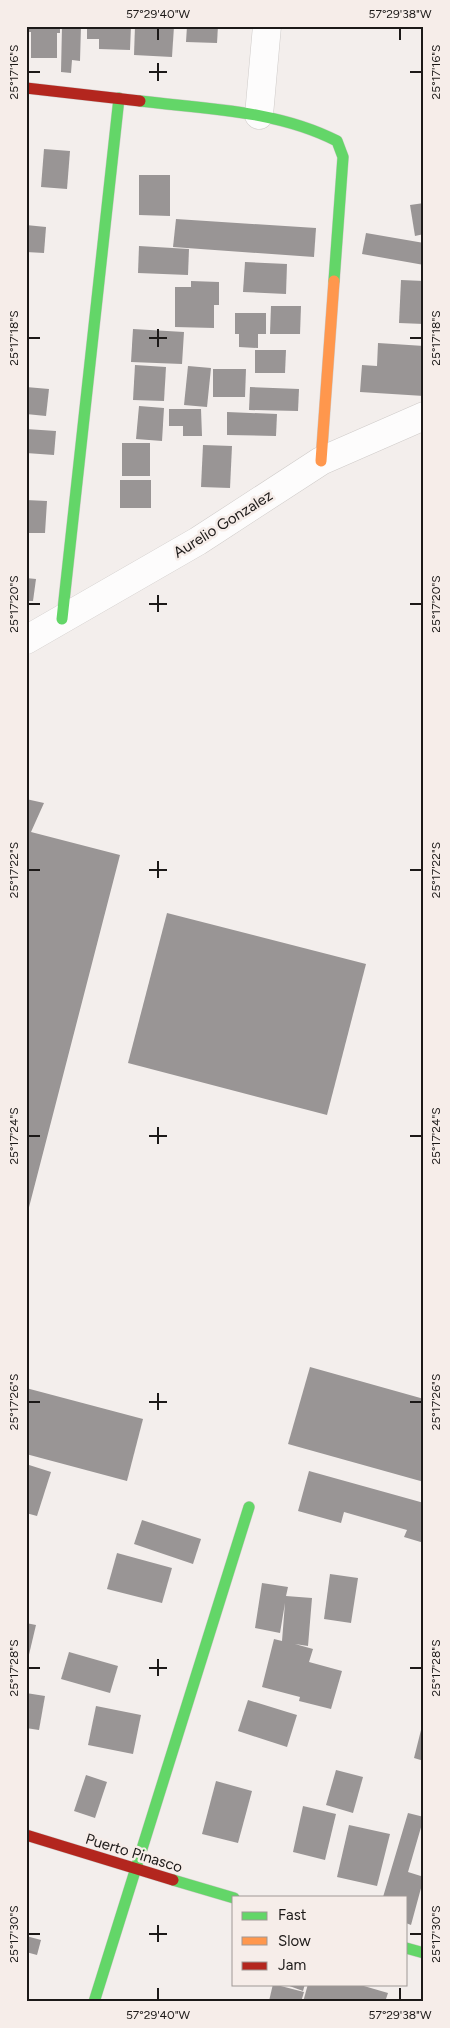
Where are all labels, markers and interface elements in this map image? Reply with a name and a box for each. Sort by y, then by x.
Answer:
text: 57°29'40"W [126,7,191,21]
text: 57°29'38"W [369,7,432,21]
text: 25°17'16"S [7,45,21,99]
text: 25°17'16"S [429,45,443,99]
text: 25°17'18"S [7,310,21,366]
text: 25°17'18"S [429,310,443,366]
street label: Aurelio Gonzalez [170,486,276,562]
text: 25°17'20"S [7,575,21,633]
text: 25°17'20"S [429,575,443,633]
text: 25°17'22"S [7,842,21,898]
text: 25°17'22"S [429,842,443,898]
text: 25°17'24"S [7,1107,21,1165]
text: 25°17'24"S [429,1107,443,1165]
text: 25°17'26"S [7,1374,21,1430]
text: 25°17'26"S [429,1374,443,1430]
text: 25°17'28"S [7,1639,21,1697]
text: 25°17'28"S [429,1639,443,1697]
street label: Puerto Pinasco [83,1830,185,1876]
legend [232,1896,408,1986]
text: 25°17'30"S [7,1905,21,1963]
text: 25°17'30"S [429,1905,443,1963]
text: Fast [278,1906,307,1924]
text: Slow [278,1932,311,1950]
text: Jam [278,1956,306,1974]
text: 57°29'40"W [126,2008,191,2022]
text: 57°29'38"W [369,2008,432,2022]

